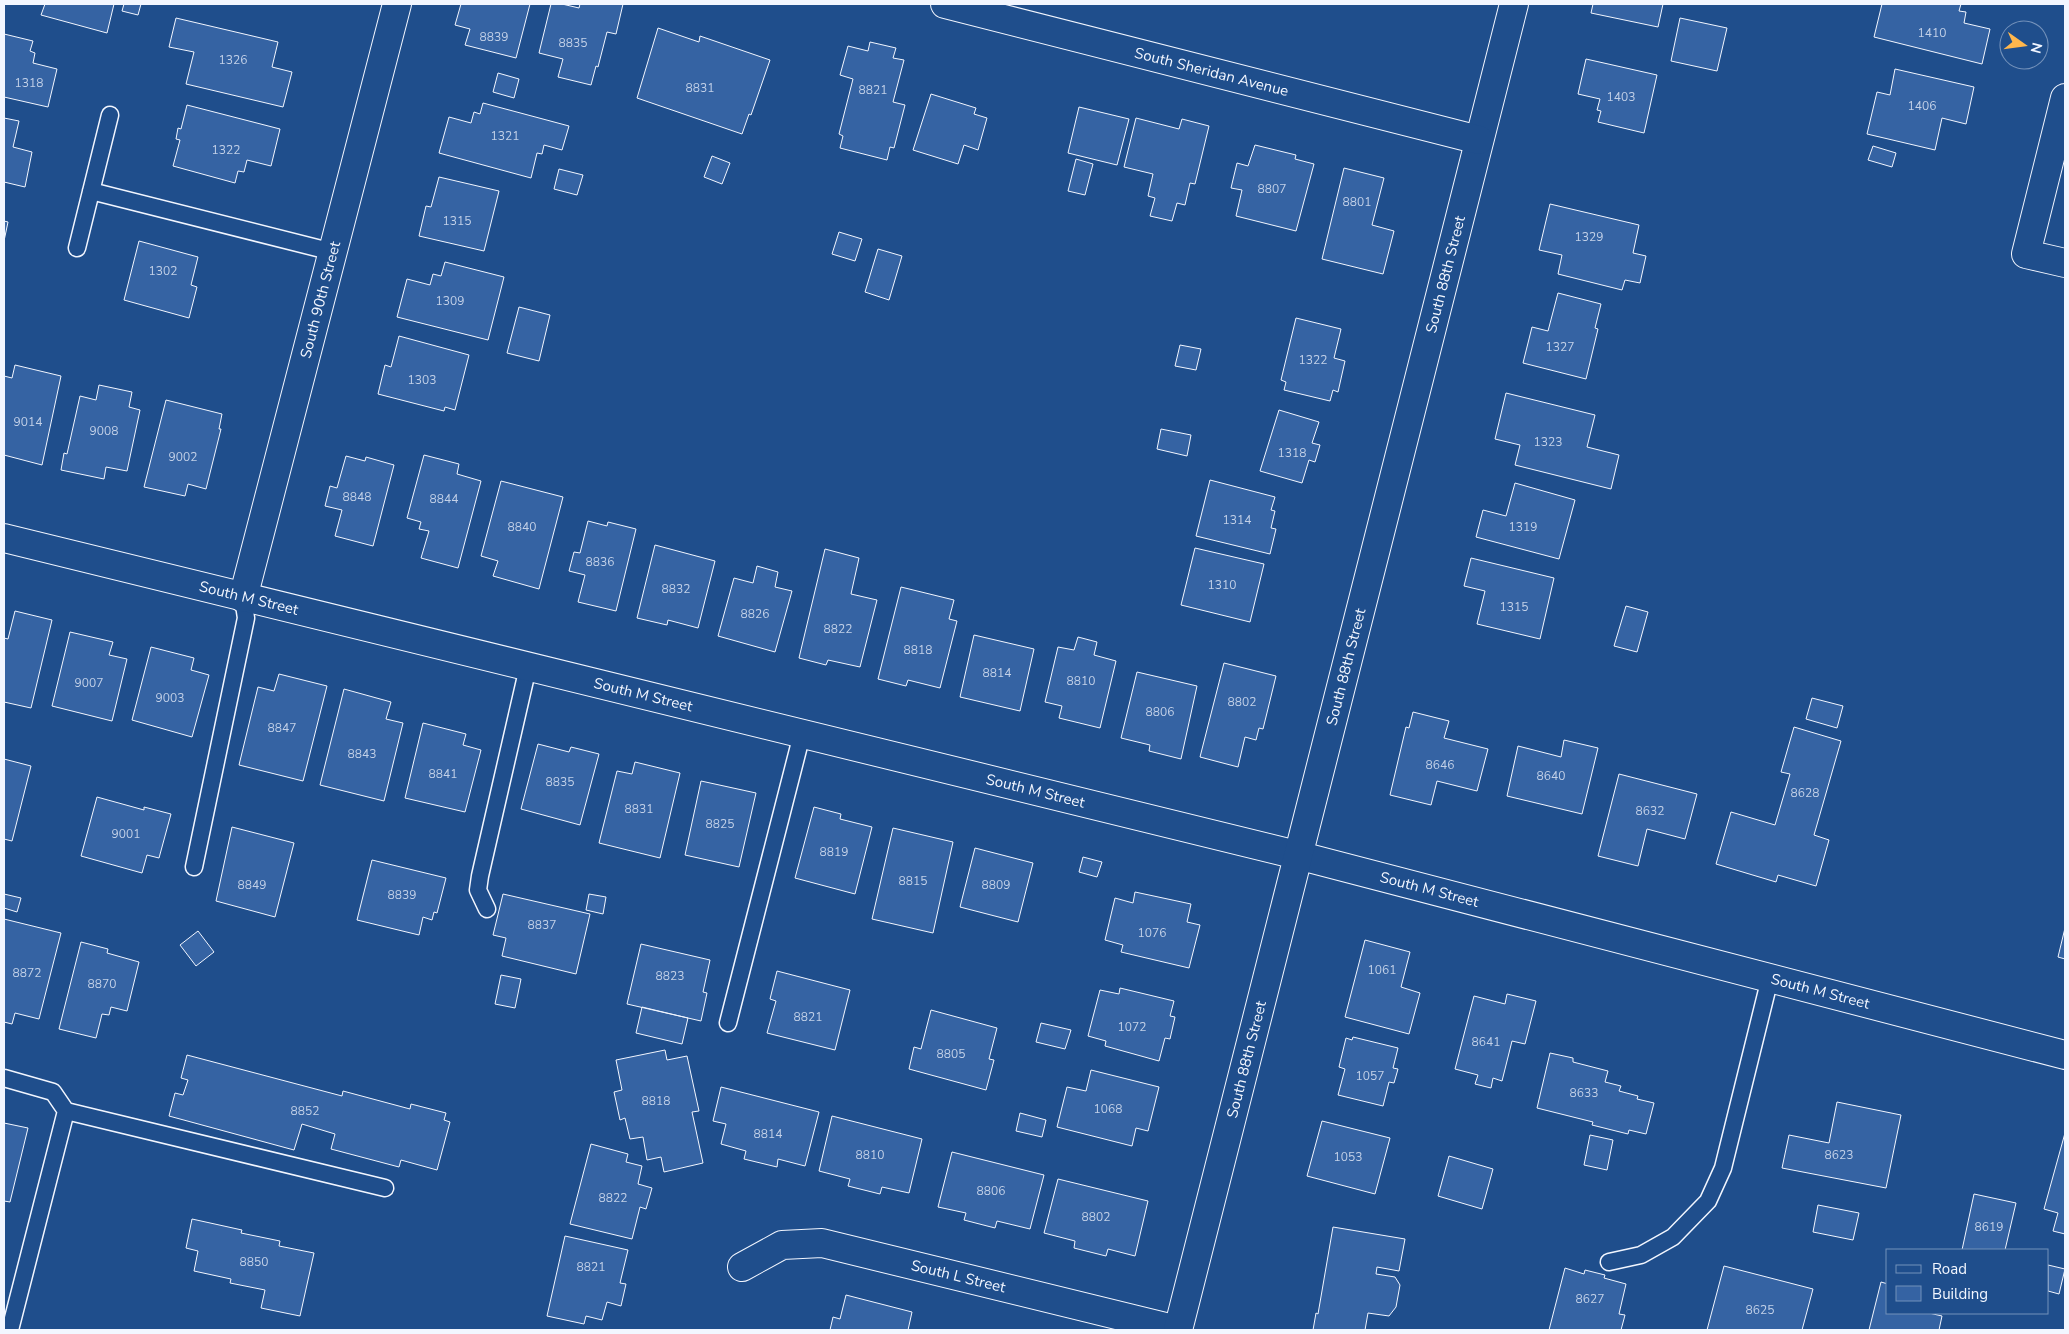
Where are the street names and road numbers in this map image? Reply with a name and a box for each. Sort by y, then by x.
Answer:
street label: South Sheridan Avenue [1132,43,1291,101]
street label: South 88th Street [1421,213,1470,335]
street label: South 90th Street [296,238,345,361]
street label: South M Street [197,576,301,620]
street label: South 88th Street [1322,605,1371,728]
street label: South M Street [591,673,695,717]
street label: South M Street [984,769,1088,813]
street label: South M Street [1378,867,1482,912]
street label: South M Street [1769,969,1873,1014]
street label: South 88th Street [1222,998,1271,1120]
street label: South L Street [909,1255,1008,1298]

